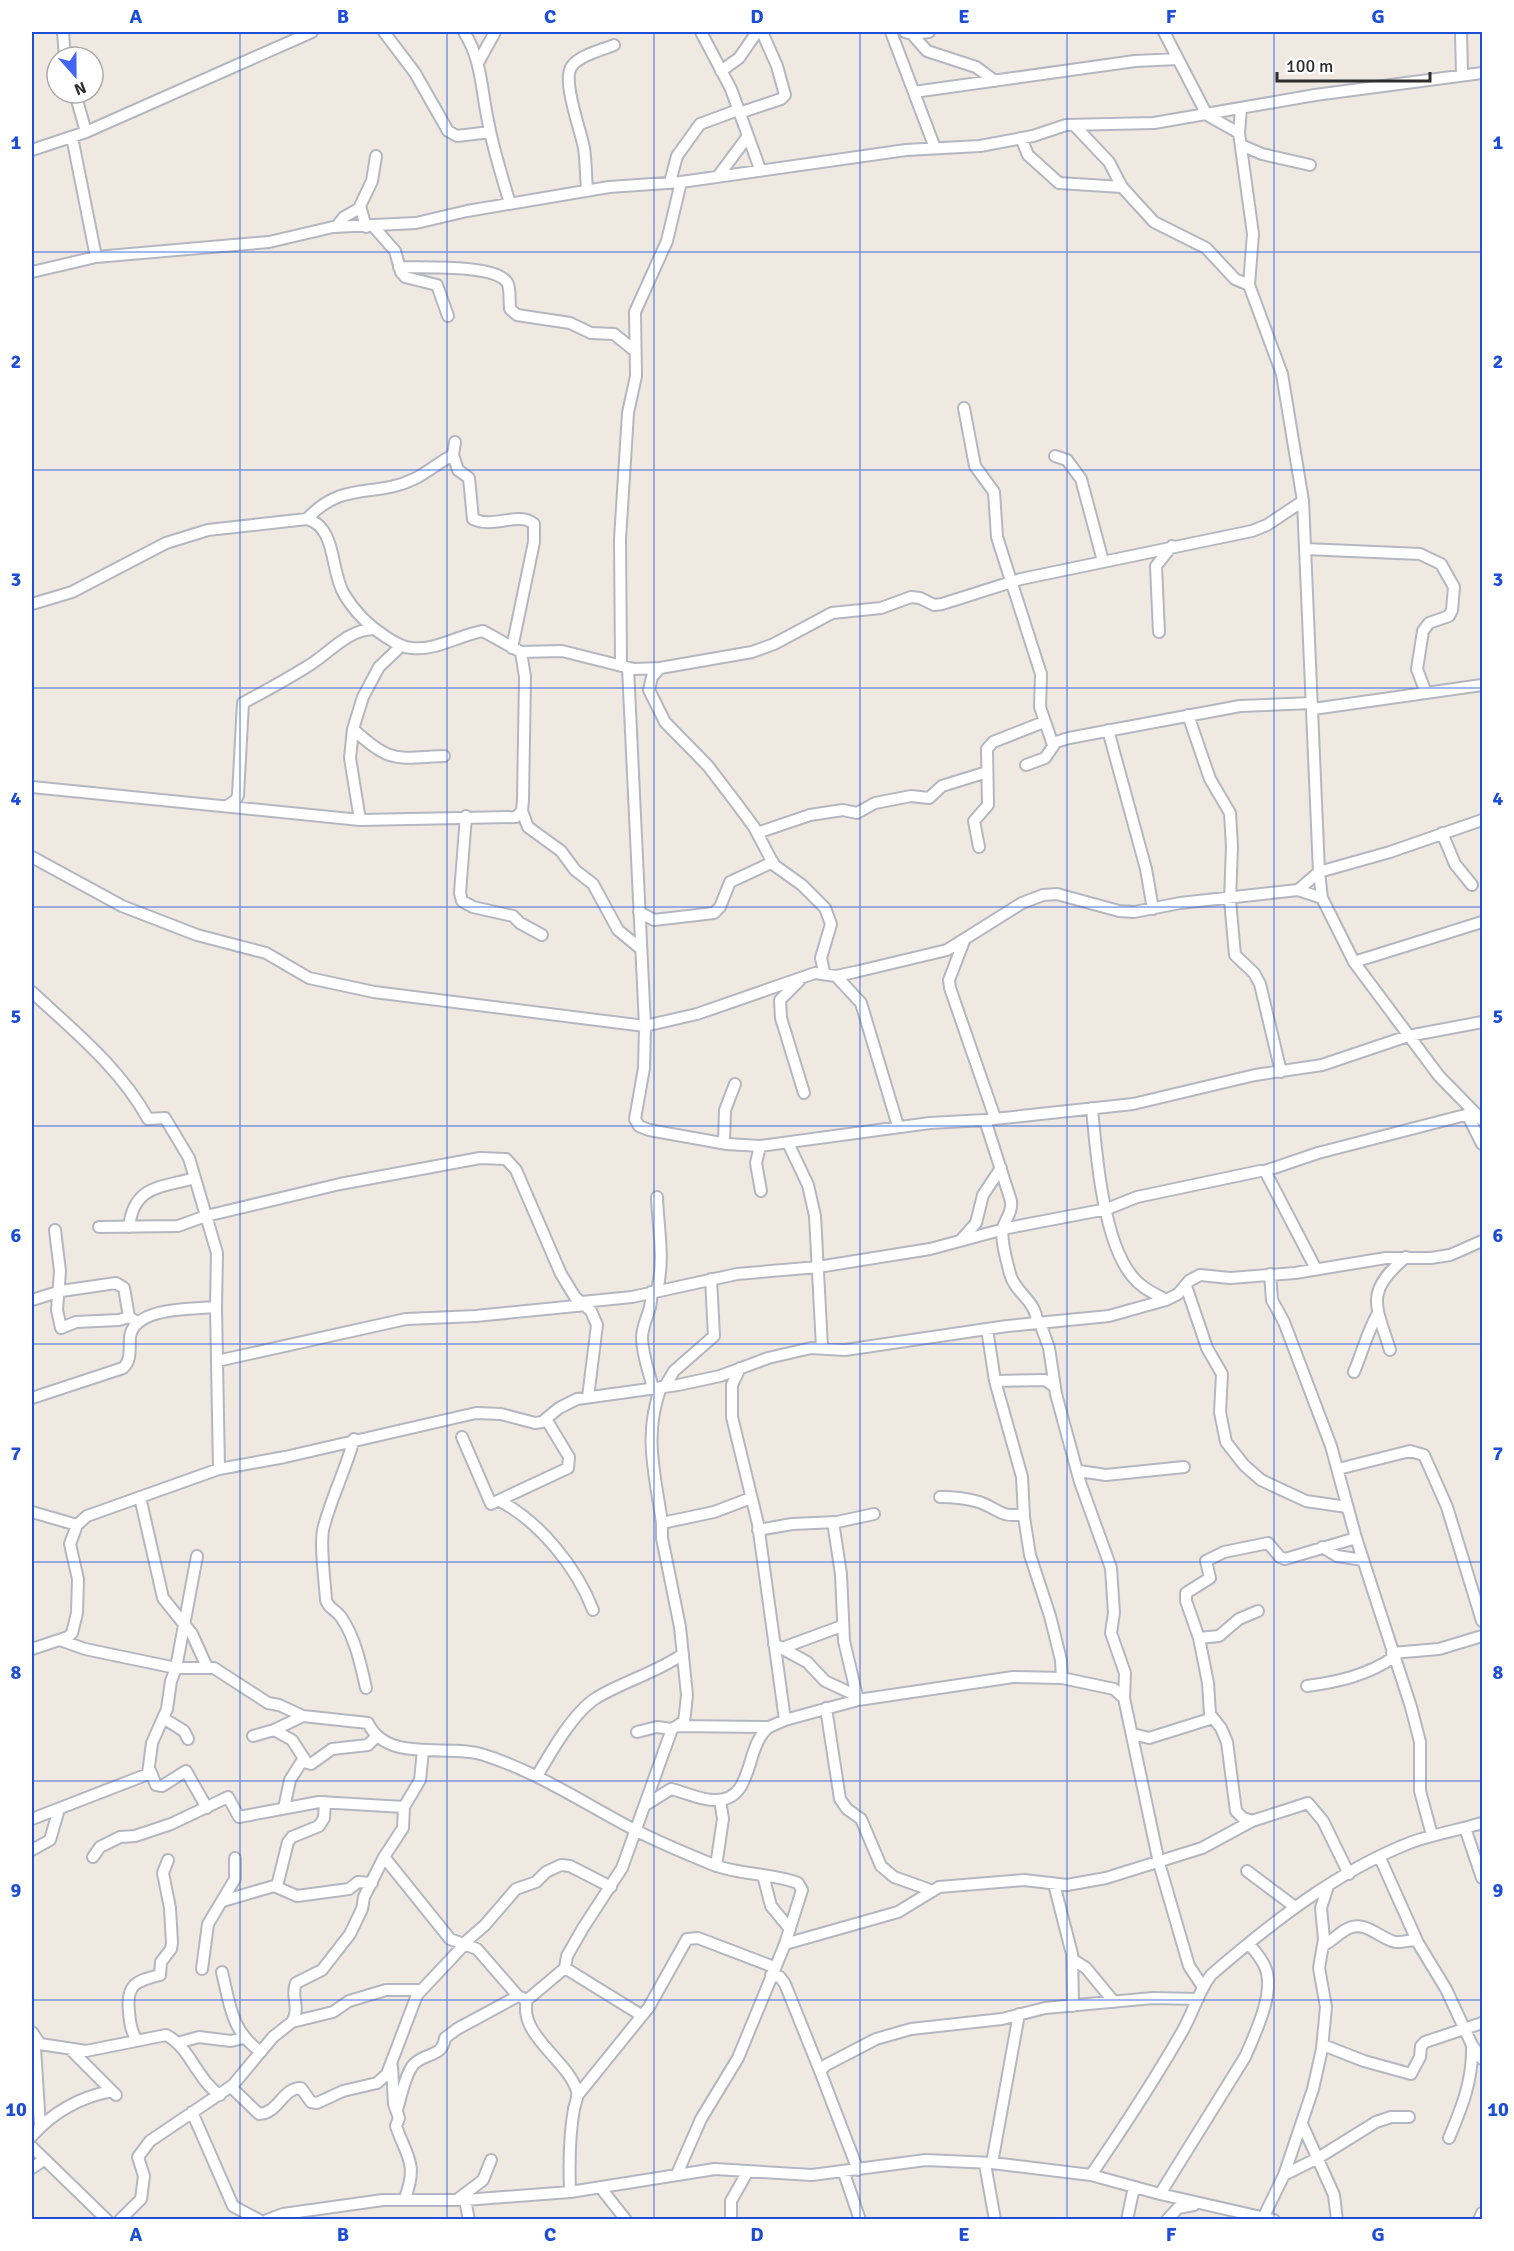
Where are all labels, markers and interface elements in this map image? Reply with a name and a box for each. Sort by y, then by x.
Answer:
text: A [130,4,143,29]
text: B [337,4,349,29]
text: C [544,4,556,29]
text: D [750,4,764,29]
text: E [958,4,970,29]
text: F [1166,4,1177,29]
text: G [1371,4,1385,29]
north arrow [45,45,105,105]
scale bar [1277,45,1430,83]
text: 100 m [1286,55,1333,77]
text: N [71,77,89,99]
text: 1 [11,130,22,155]
text: 1 [1493,130,1504,155]
text: 2 [11,349,21,374]
text: 2 [1493,349,1503,374]
text: 3 [11,567,21,592]
text: 3 [1493,567,1503,592]
text: 4 [11,786,22,811]
text: 4 [1493,786,1504,811]
text: 5 [11,1004,21,1029]
text: 5 [1493,1004,1503,1029]
text: 6 [11,1223,22,1248]
text: 6 [1493,1223,1504,1248]
text: 7 [11,1441,22,1466]
text: 7 [1493,1441,1504,1466]
text: 8 [11,1660,22,1685]
text: 8 [1493,1660,1504,1685]
text: 9 [11,1878,22,1903]
text: 9 [1493,1878,1504,1903]
text: 10 [5,2097,27,2122]
text: 10 [1487,2097,1509,2122]
text: A [130,2222,143,2247]
text: B [337,2222,349,2247]
text: C [544,2222,556,2247]
text: D [750,2222,764,2247]
text: E [958,2222,970,2247]
text: F [1166,2222,1177,2247]
text: G [1371,2222,1385,2247]

